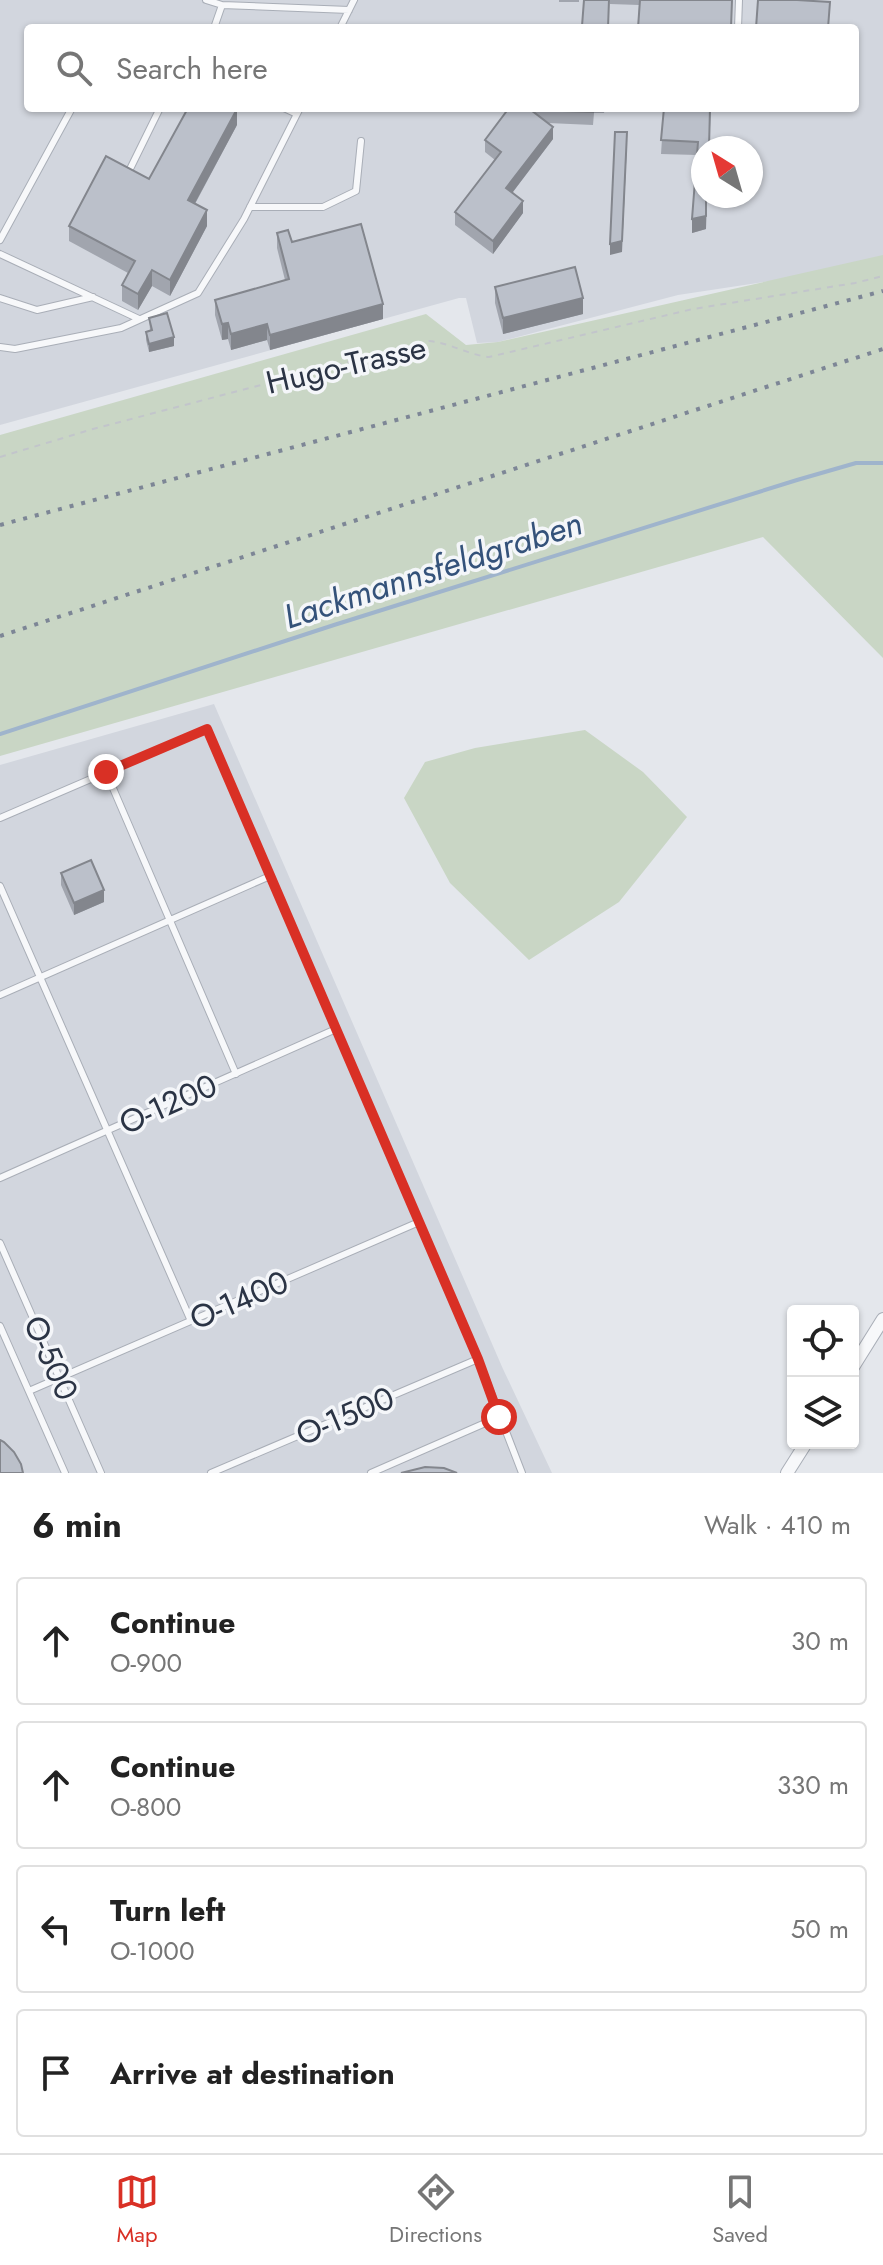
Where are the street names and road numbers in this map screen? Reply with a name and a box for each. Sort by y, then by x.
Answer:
street label: Hugo-Trasse [261,324,431,406]
street label: O-1200 [112,1062,224,1146]
street label: O-1400 [182,1259,296,1341]
street label: O-500 [12,1308,90,1408]
street label: O-1500 [289,1375,401,1457]

